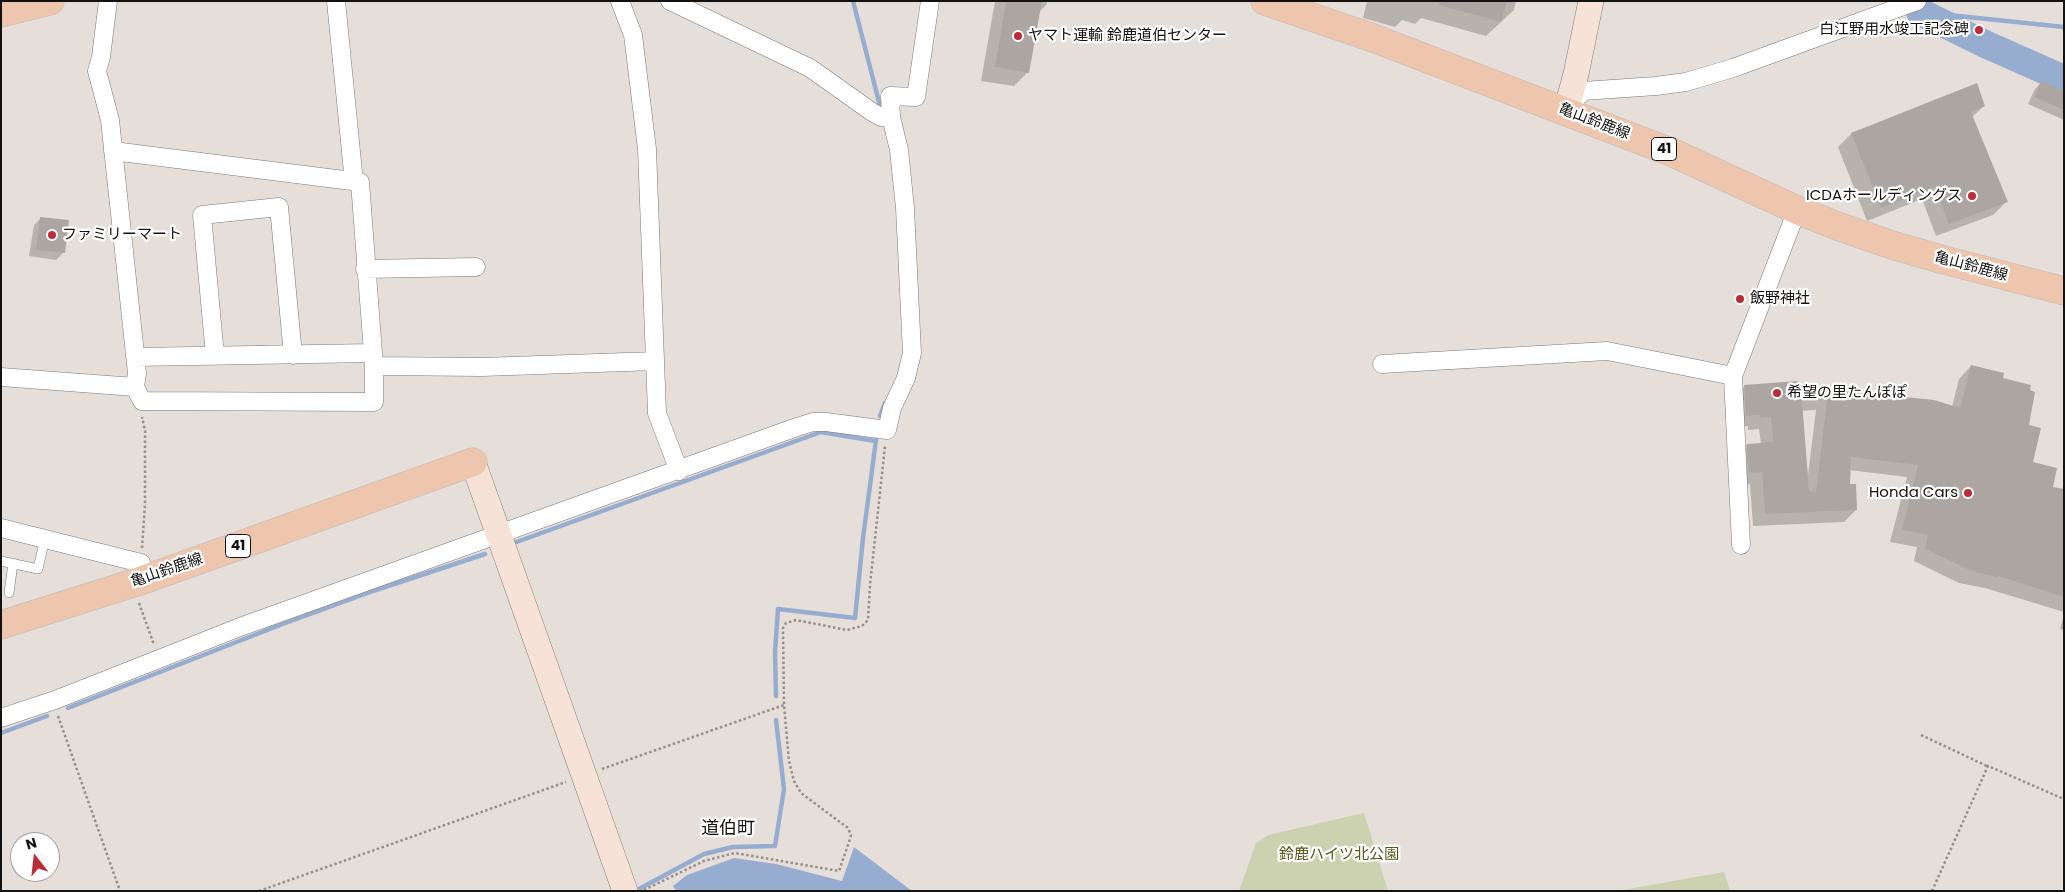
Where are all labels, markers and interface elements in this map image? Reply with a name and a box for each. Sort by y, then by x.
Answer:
place label: 白江野用水竣工記念碑 [1819,21,1969,39]
marker: 白江野用水竣工記念碑 [1973,24,1985,36]
place label: ヤマト運輸 鈴鹿道伯センター [1028,27,1227,45]
marker: ヤマト運輸 鈴鹿道伯センター [1012,30,1024,42]
street label: 亀山鈴鹿線 [1556,100,1632,144]
road number: 41 [1652,138,1676,160]
place label: ICDAホールディングス [1806,187,1962,205]
marker: ICDAホールディングス [1966,190,1978,202]
place label: ファミリーマート [62,226,182,244]
marker: ファミリーマート [46,229,58,241]
street label: 亀山鈴鹿線 [1932,249,2010,285]
place label: 飯野神社 [1750,290,1810,308]
marker: 飯野神社 [1734,293,1746,305]
place label: 希望の里たんぽぽ [1787,384,1907,402]
marker: 希望の里たんぽぽ [1771,387,1783,399]
place label: Honda Cars [1869,484,1958,502]
marker: Honda Cars [1962,487,1974,499]
road number: 41 [226,534,250,558]
street label: 亀山鈴鹿線 [129,550,205,592]
district label: 道伯町 [701,818,755,840]
north arrow [10,832,60,882]
text: N [23,832,39,855]
park label: 鈴鹿ハイツ北公園 [1279,846,1399,864]

